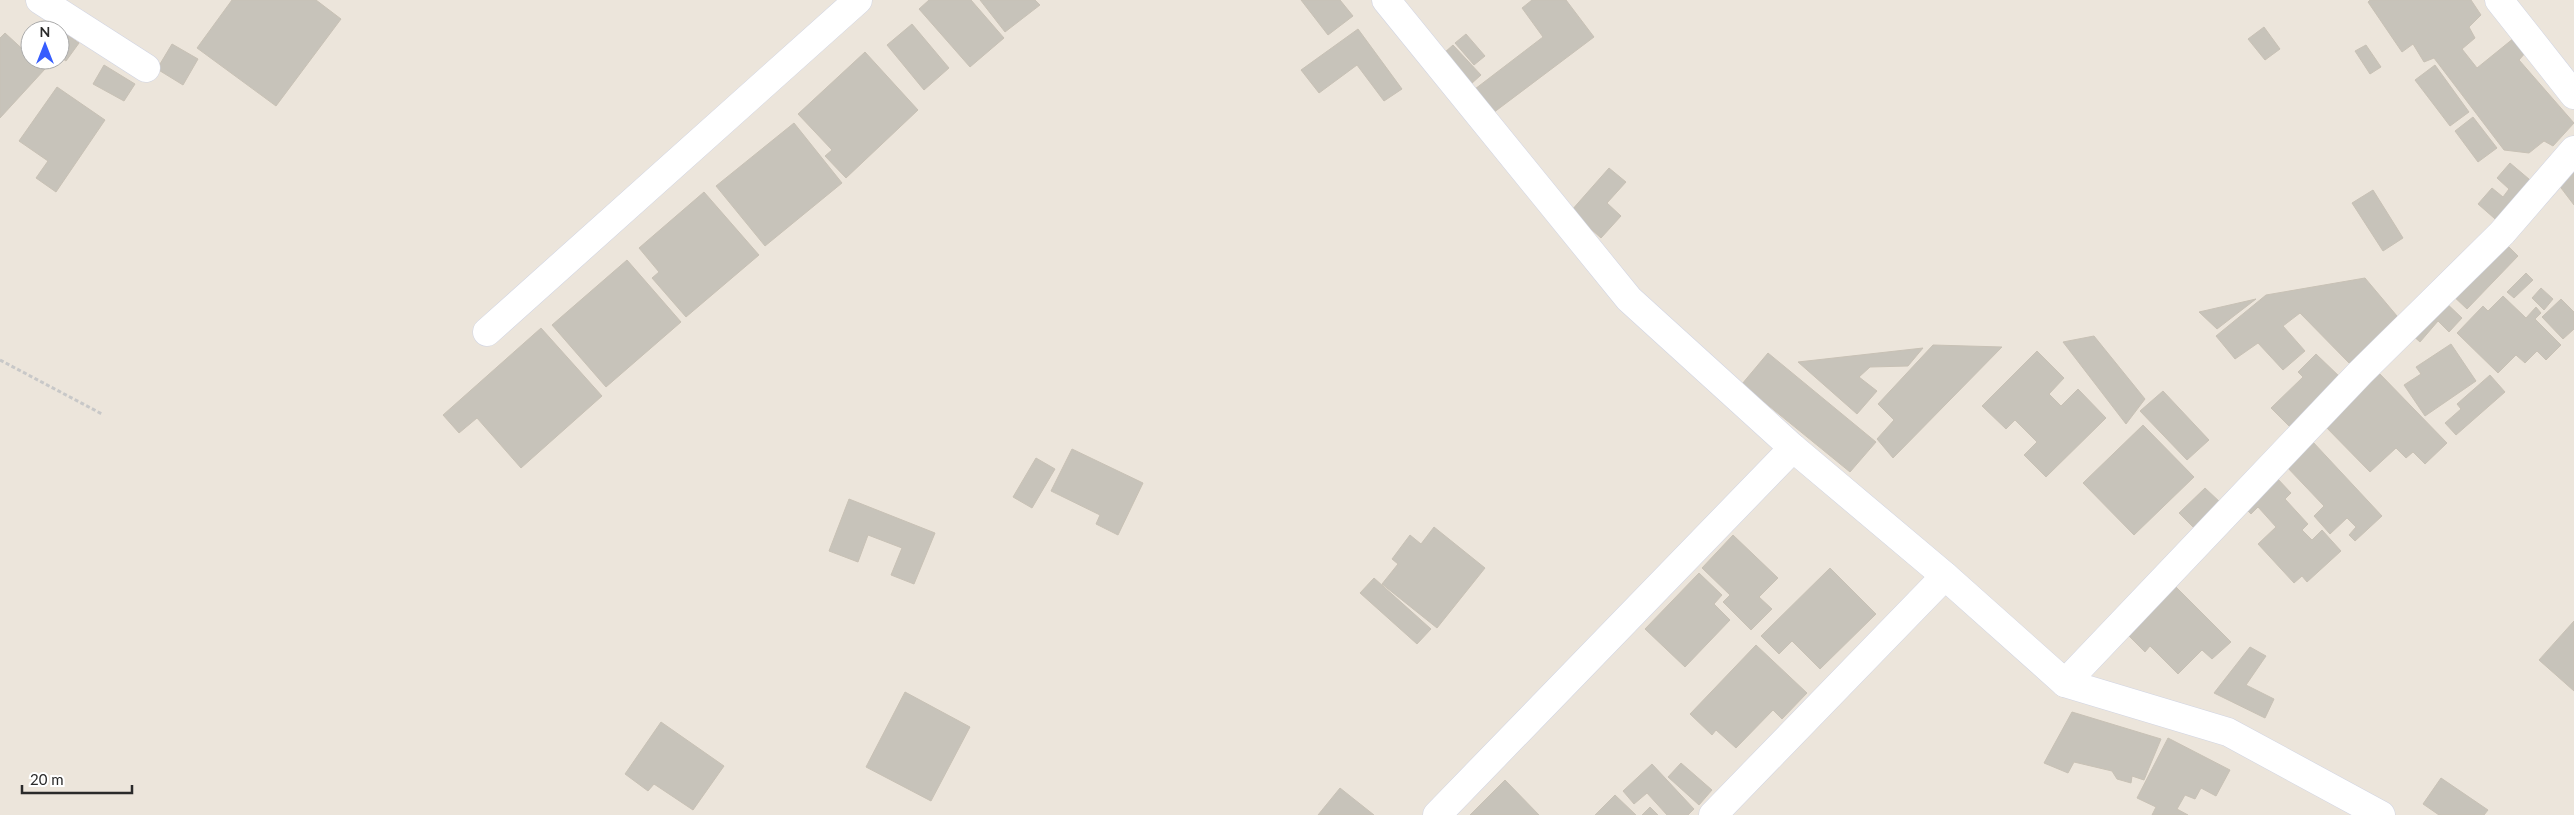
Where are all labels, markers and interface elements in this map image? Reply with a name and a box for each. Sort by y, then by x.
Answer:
north arrow [20,20,70,70]
text: N [40,23,50,40]
scale bar [22,762,132,794]
text: 20 m [30,770,64,788]

